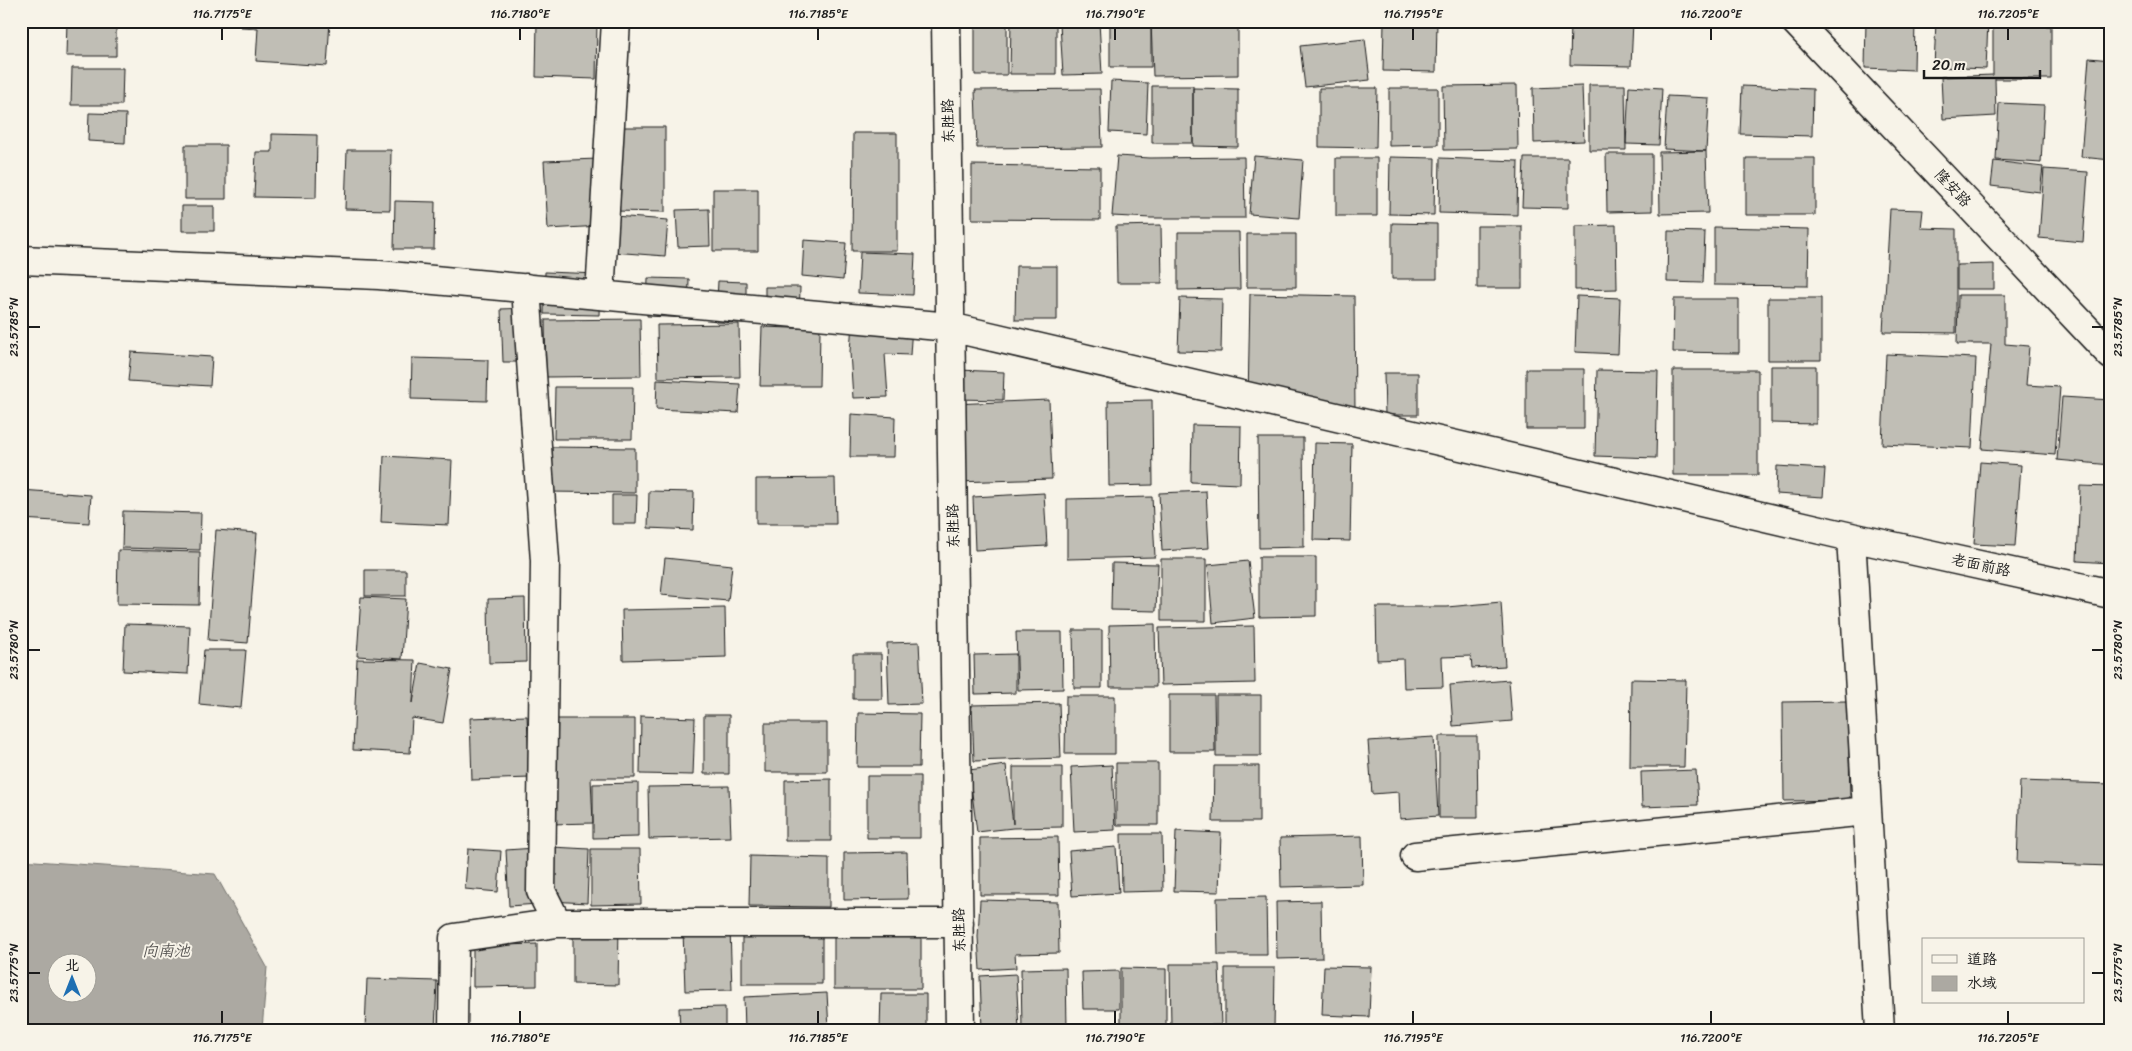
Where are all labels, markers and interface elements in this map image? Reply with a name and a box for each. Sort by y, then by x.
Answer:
text: 116.7175°E [193,3,253,25]
text: 116.7180°E [490,3,551,25]
text: 116.7185°E [788,3,849,25]
text: 116.7190°E [1085,3,1146,25]
text: 116.7195°E [1383,3,1444,25]
text: 116.7200°E [1680,3,1743,25]
text: 116.7205°E [1977,3,2040,25]
scale bar [1924,48,2041,80]
text: 20 m [1932,52,1966,78]
street label: 东胜路 [935,98,961,144]
street label: 隆安路 [1928,163,1978,213]
text: 23.5785°N [3,297,25,357]
text: 23.5785°N [2107,297,2129,357]
street label: 东胜路 [940,503,966,549]
street label: 老面前路 [1949,546,2013,584]
text: 23.5780°N [3,620,25,680]
text: 23.5780°N [2107,620,2129,680]
street label: 东胜路 [946,907,972,953]
water label: 向南池 [142,936,191,965]
legend [1922,938,2084,1004]
text: 23.5775°N [3,943,25,1002]
text: 23.5775°N [2107,943,2129,1002]
text: 道路 [1967,946,1997,972]
text: 北 [65,953,79,978]
north arrow [48,954,98,1004]
text: 水域 [1967,970,1997,996]
text: 116.7175°E [193,1027,253,1049]
text: 116.7180°E [490,1027,551,1049]
text: 116.7185°E [788,1027,849,1049]
text: 116.7190°E [1085,1027,1146,1049]
text: 116.7195°E [1383,1027,1444,1049]
text: 116.7200°E [1680,1027,1743,1049]
text: 116.7205°E [1977,1027,2040,1049]

